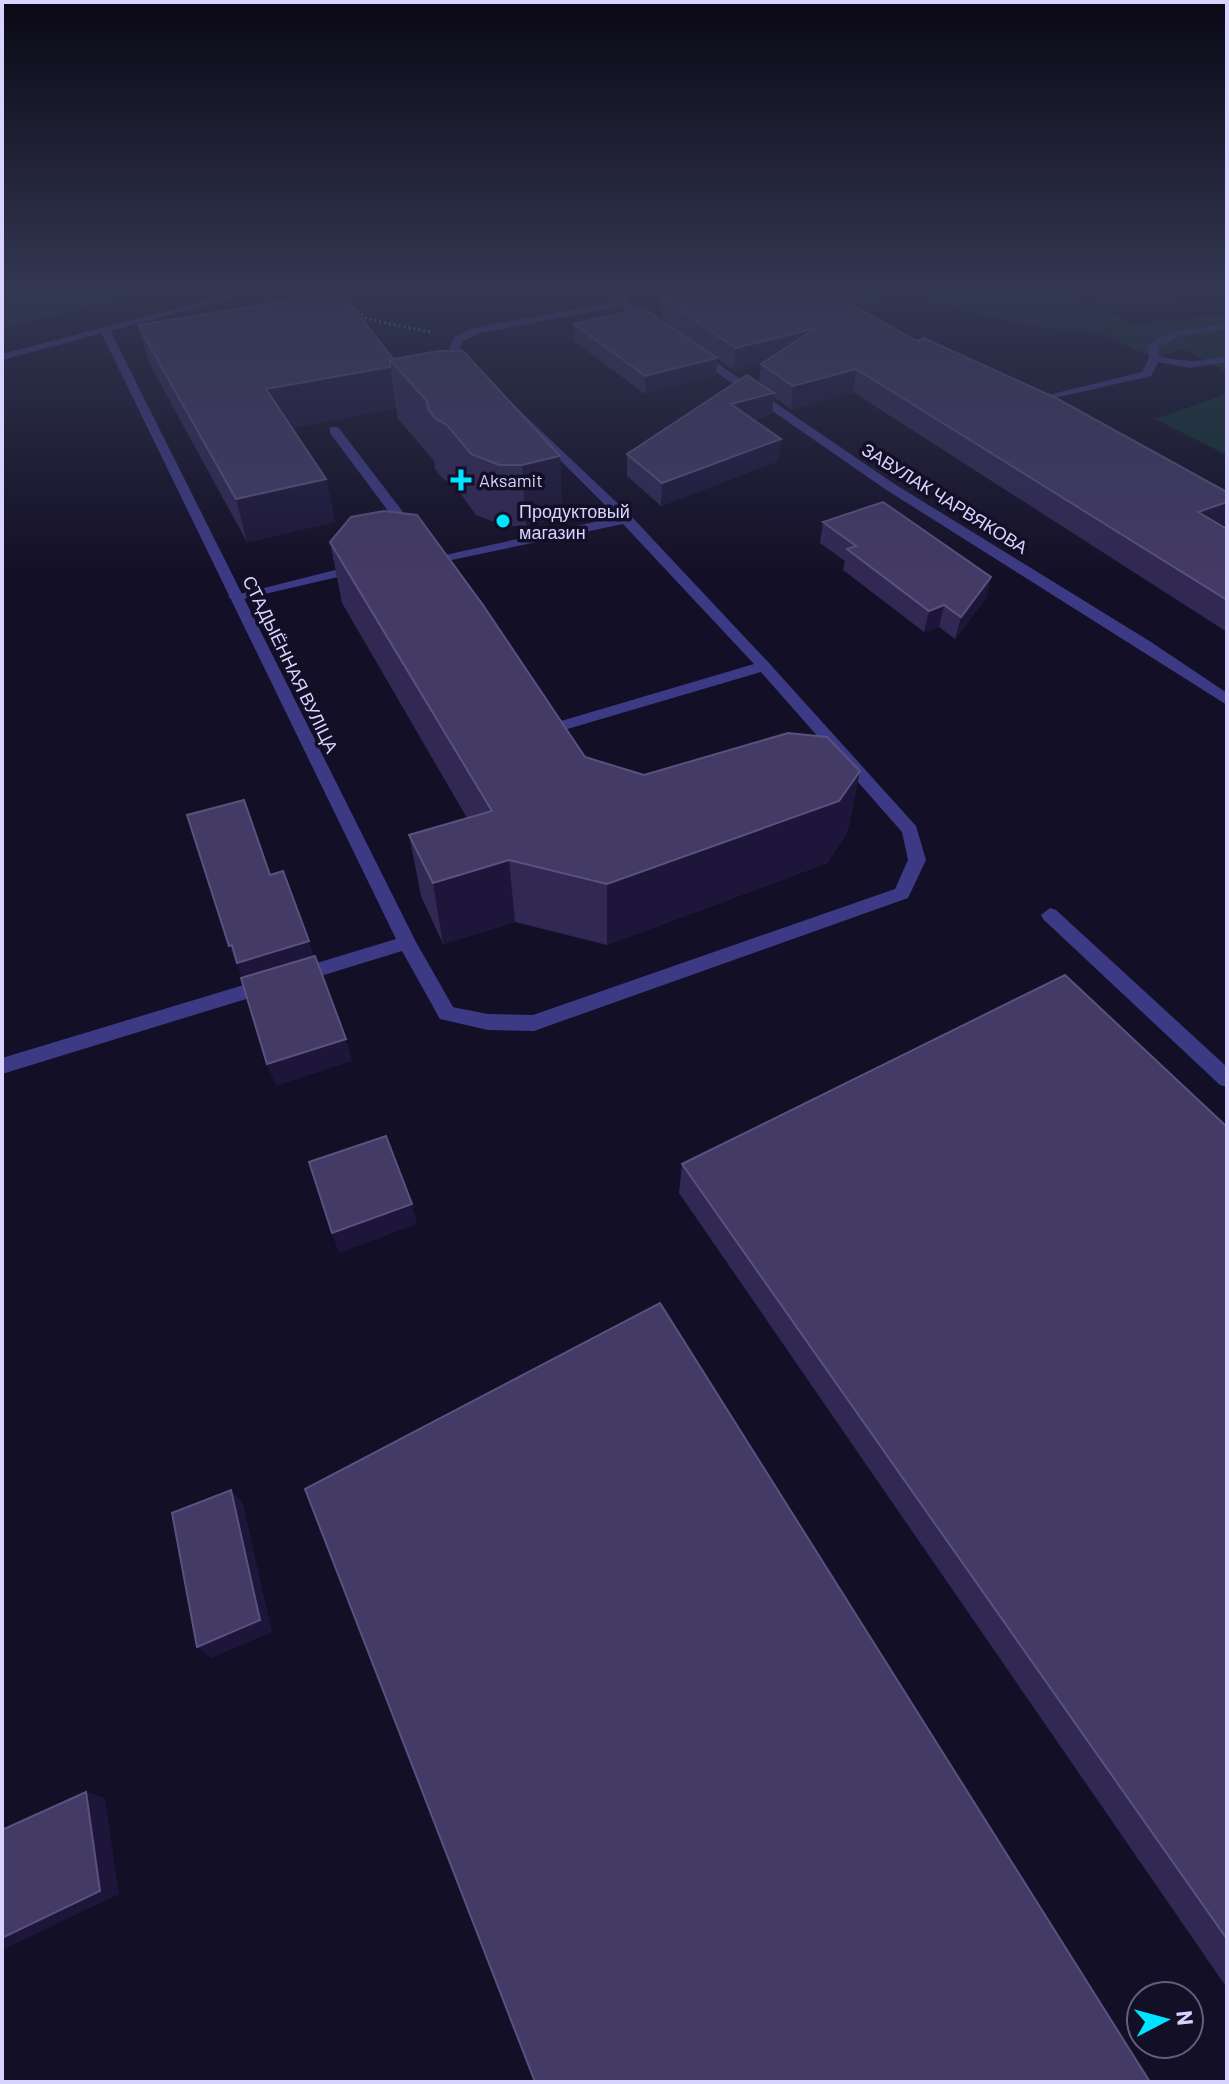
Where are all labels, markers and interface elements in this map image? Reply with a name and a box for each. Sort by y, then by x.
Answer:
street label: ЗАВУЛАК ЧАРВЯКОВА [858,438,1032,558]
marker: Aksamit [450,469,472,491]
place label: Aksamit [479,469,543,491]
place label: Продуктовый магазин [519,500,630,543]
marker: Продуктовый магазин [494,512,512,530]
street label: СТАДЫЁННАЯ ВУЛІЦА [238,572,344,756]
north arrow [1125,1980,1205,2060]
text: N [1172,2009,1200,2026]

